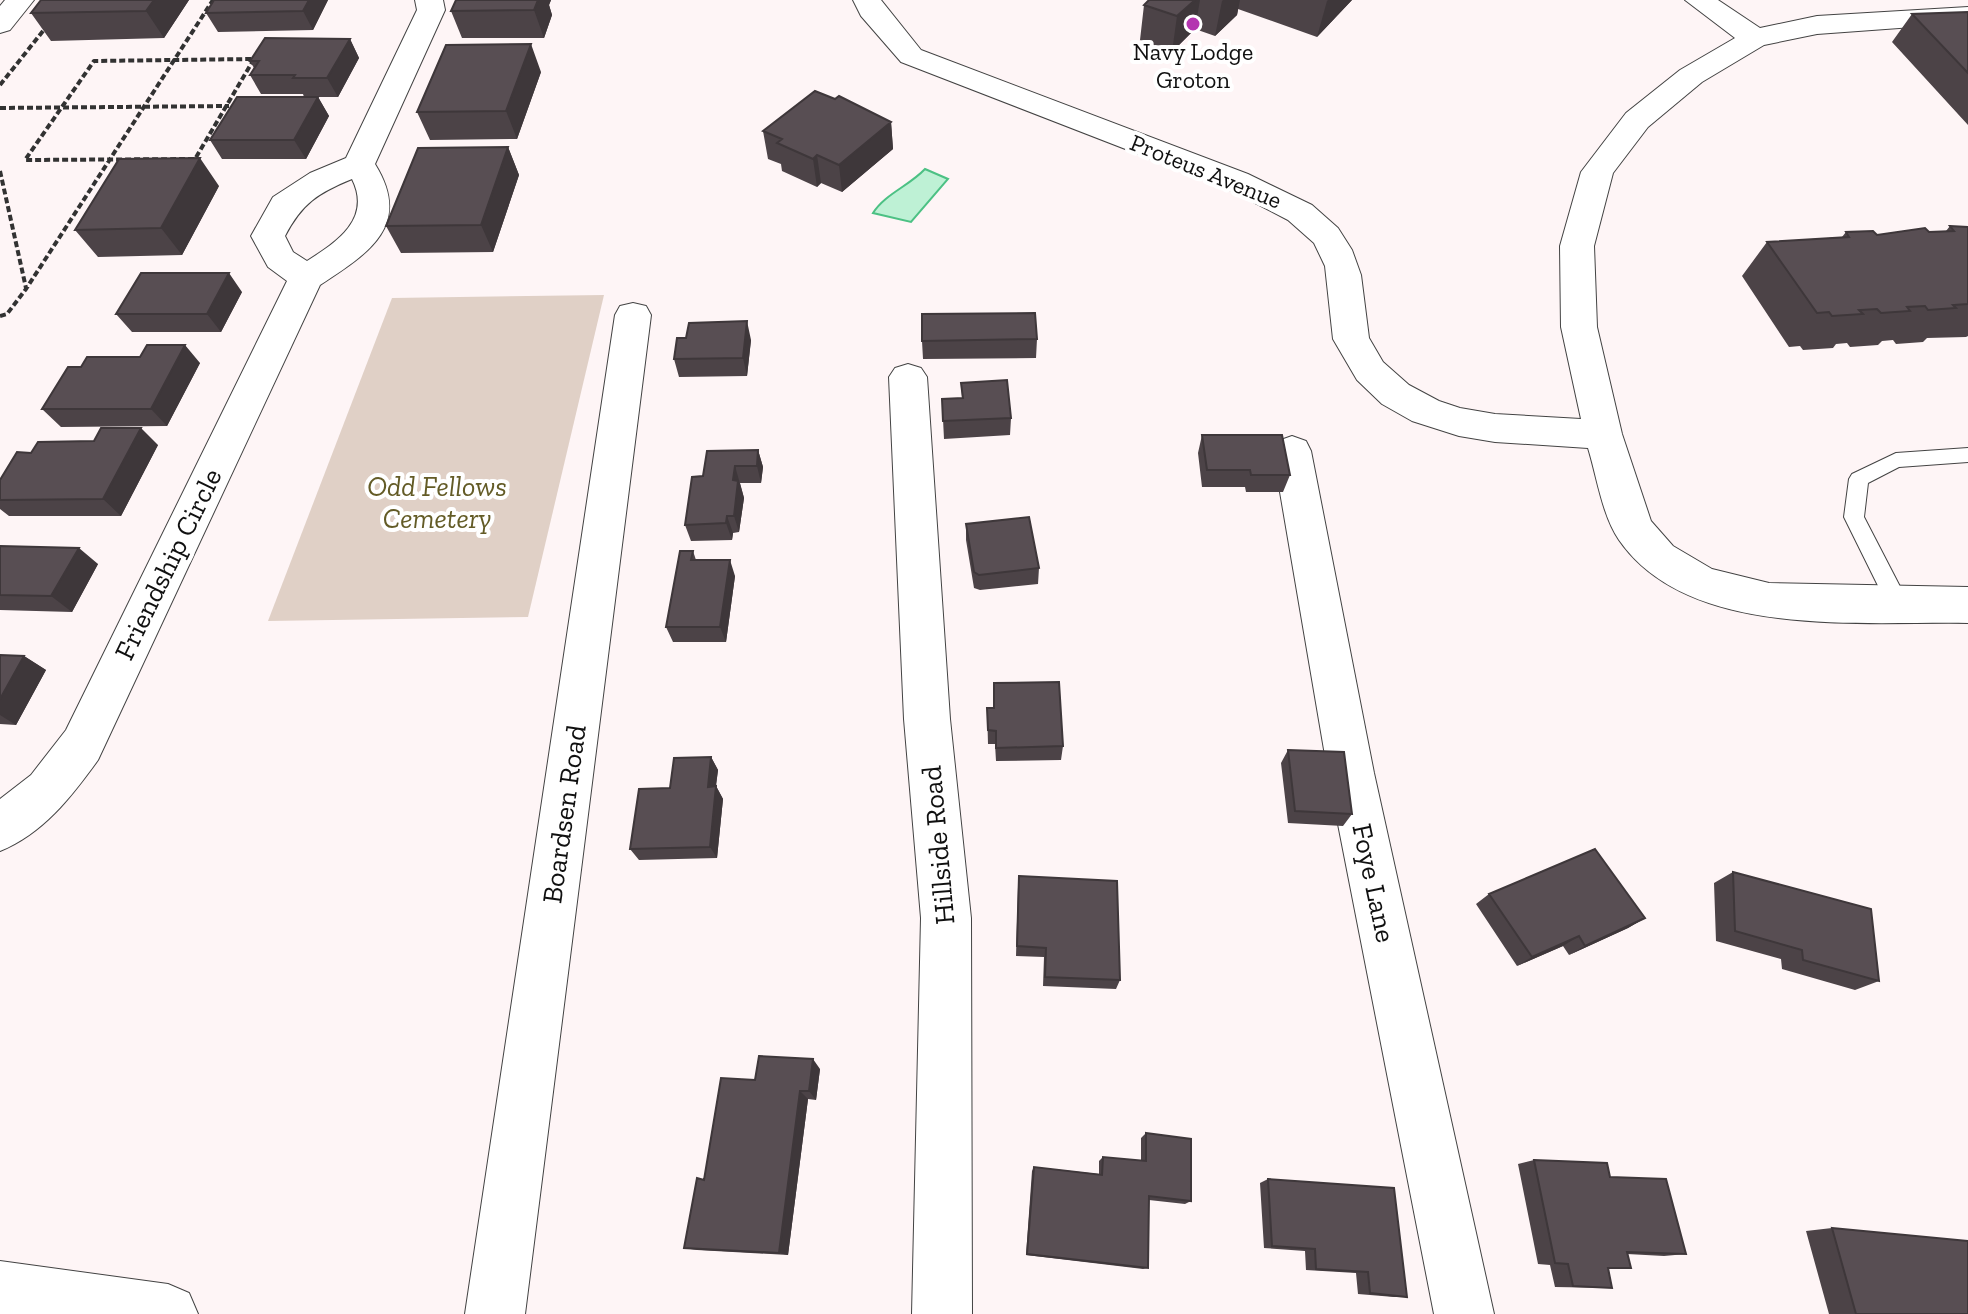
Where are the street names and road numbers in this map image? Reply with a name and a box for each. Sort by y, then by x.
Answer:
street label: Proteus Avenue [1126,127,1286,215]
street label: Friendship Circle [107,463,229,665]
street label: Boardsen Road [535,723,593,905]
street label: Hillside Road [915,764,961,926]
street label: Foye Lane [1345,821,1403,945]

